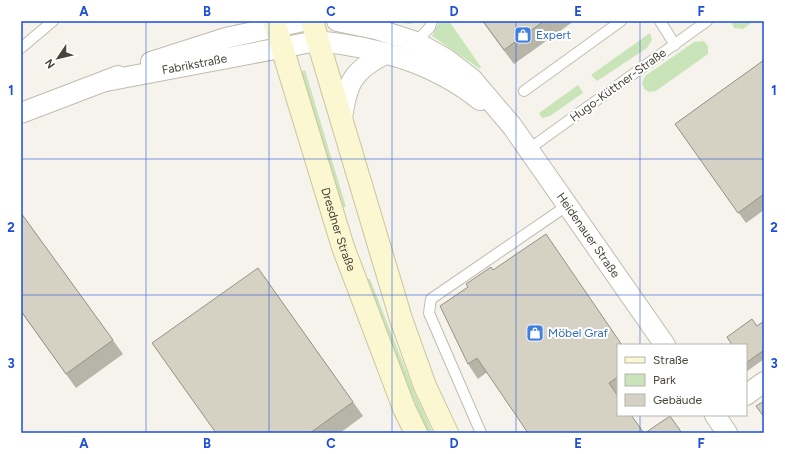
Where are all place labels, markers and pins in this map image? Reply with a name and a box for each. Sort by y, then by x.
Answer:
shop icon: Expert [513,25,533,45]
place label: Expert [536,28,572,42]
shop icon: Möbel Graf [525,323,545,343]
place label: Möbel Graf [548,326,609,340]

